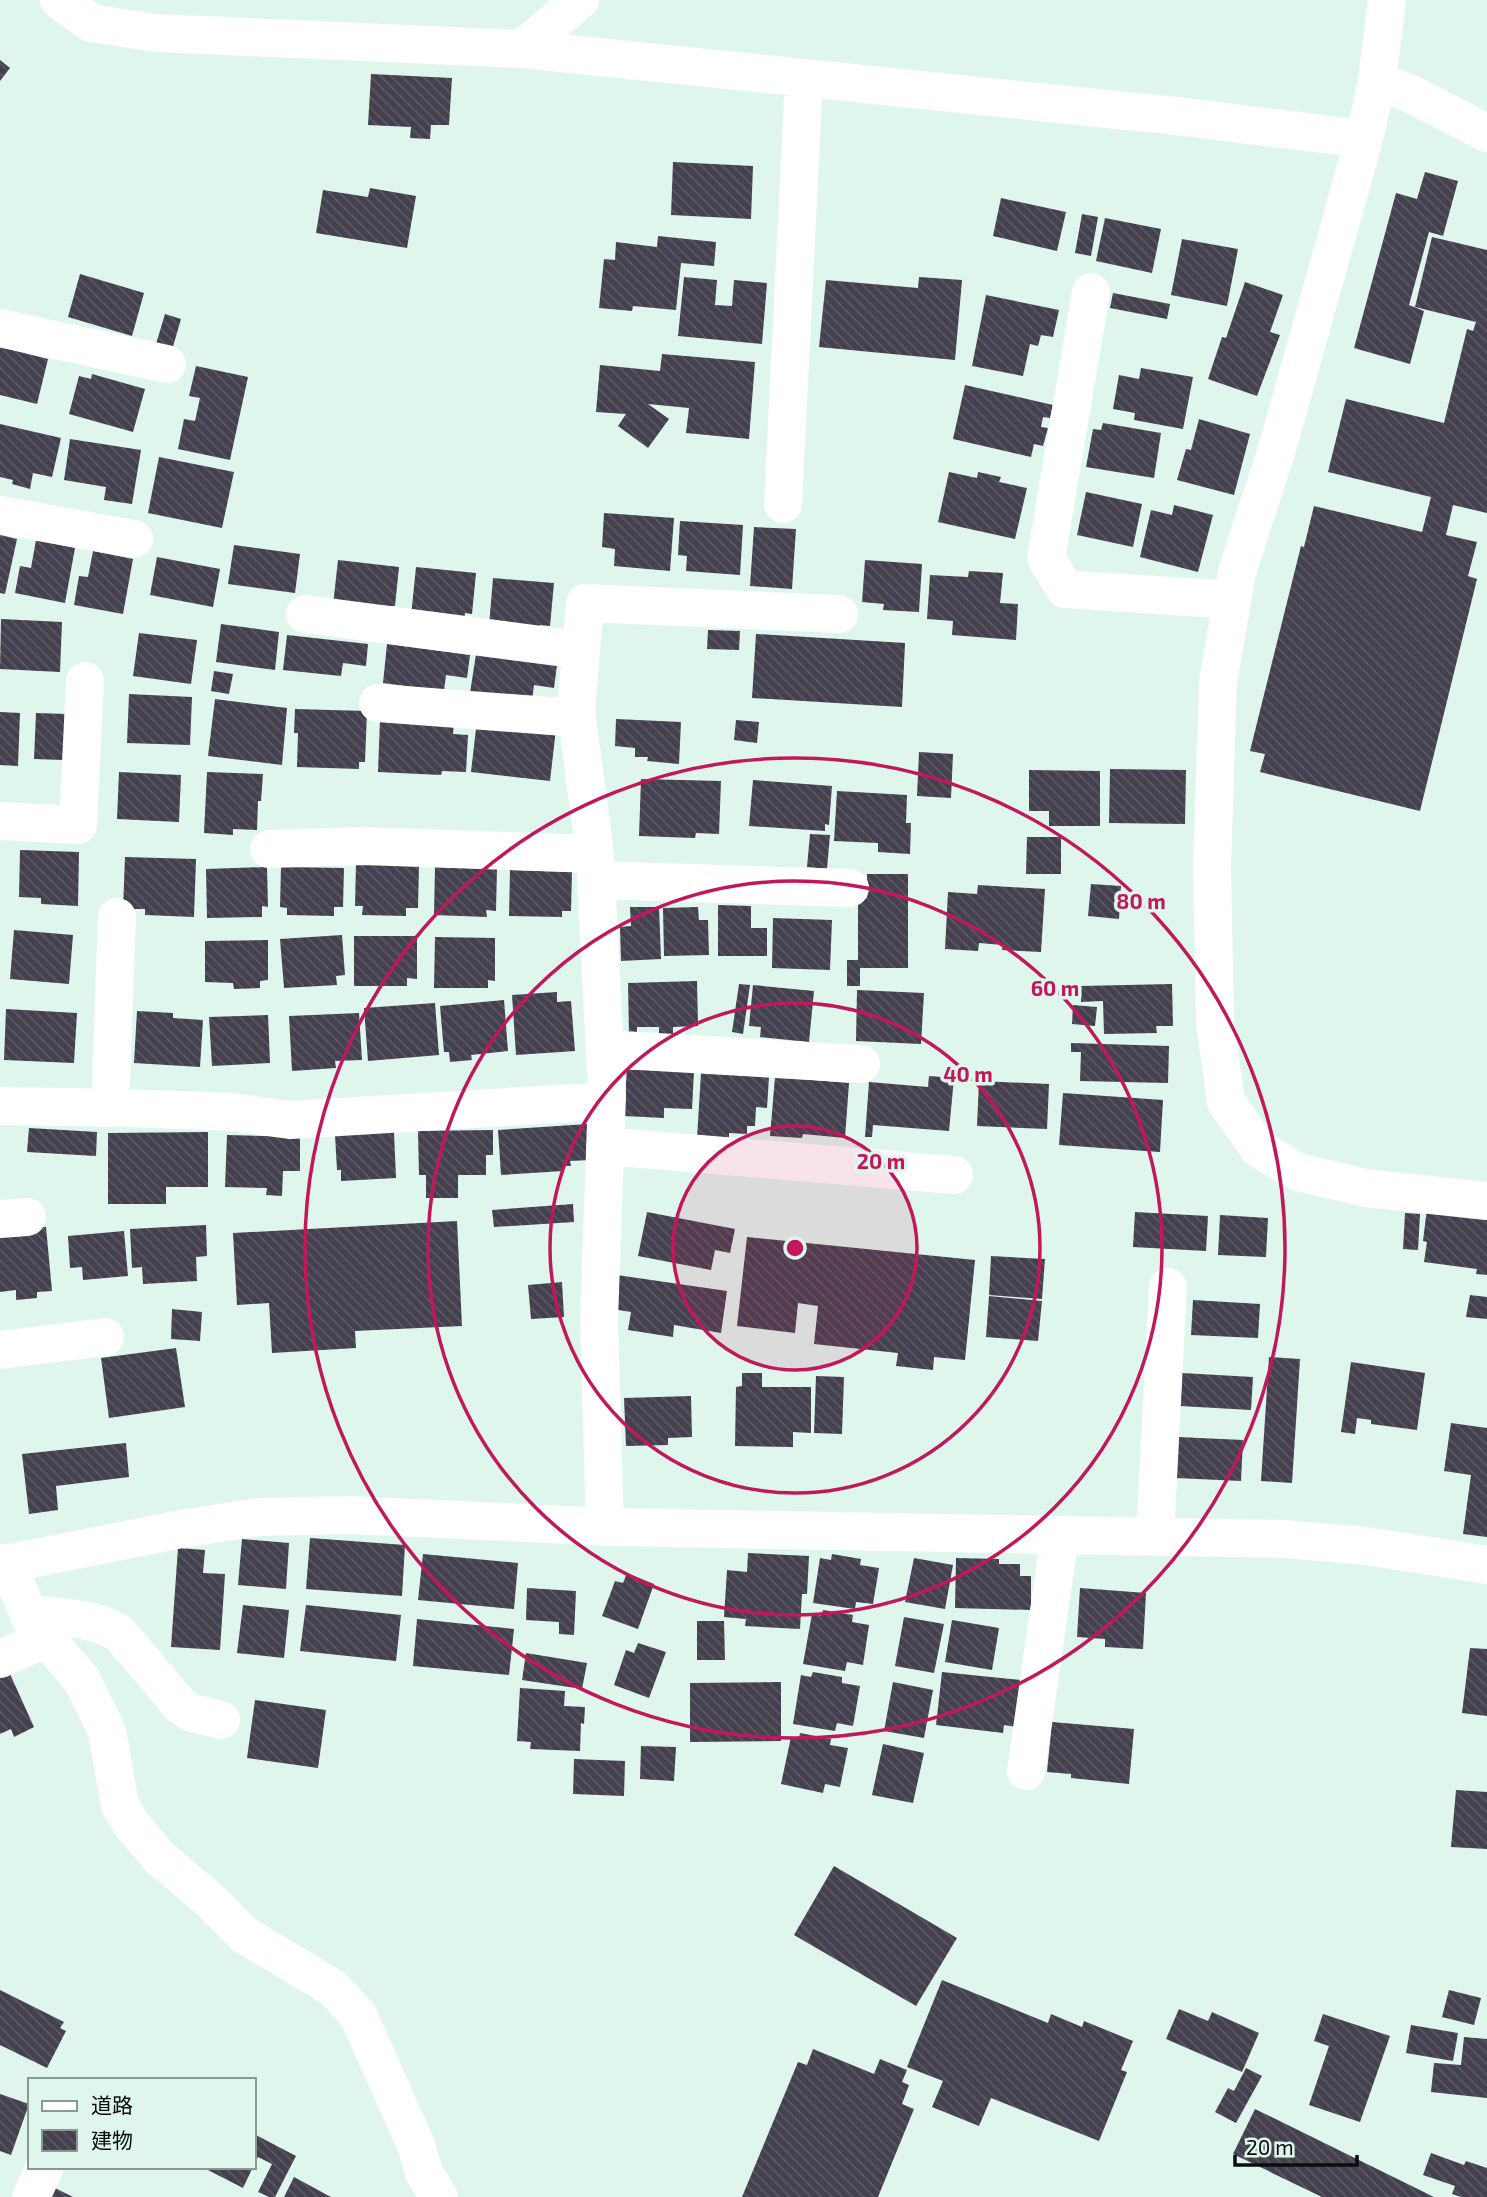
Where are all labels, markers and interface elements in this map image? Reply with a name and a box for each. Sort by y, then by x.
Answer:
text: 80 m [1116,888,1166,913]
text: 60 m [1031,975,1079,1000]
text: 40 m [943,1061,993,1086]
text: 20 m [857,1148,905,1173]
centre of rings [783,1236,807,1260]
legend [28,2078,256,2169]
text: 道路 [91,2092,133,2117]
scale bar [1235,2124,1358,2168]
text: 建物 [91,2127,133,2152]
text: 20 m [1246,2134,1294,2159]

